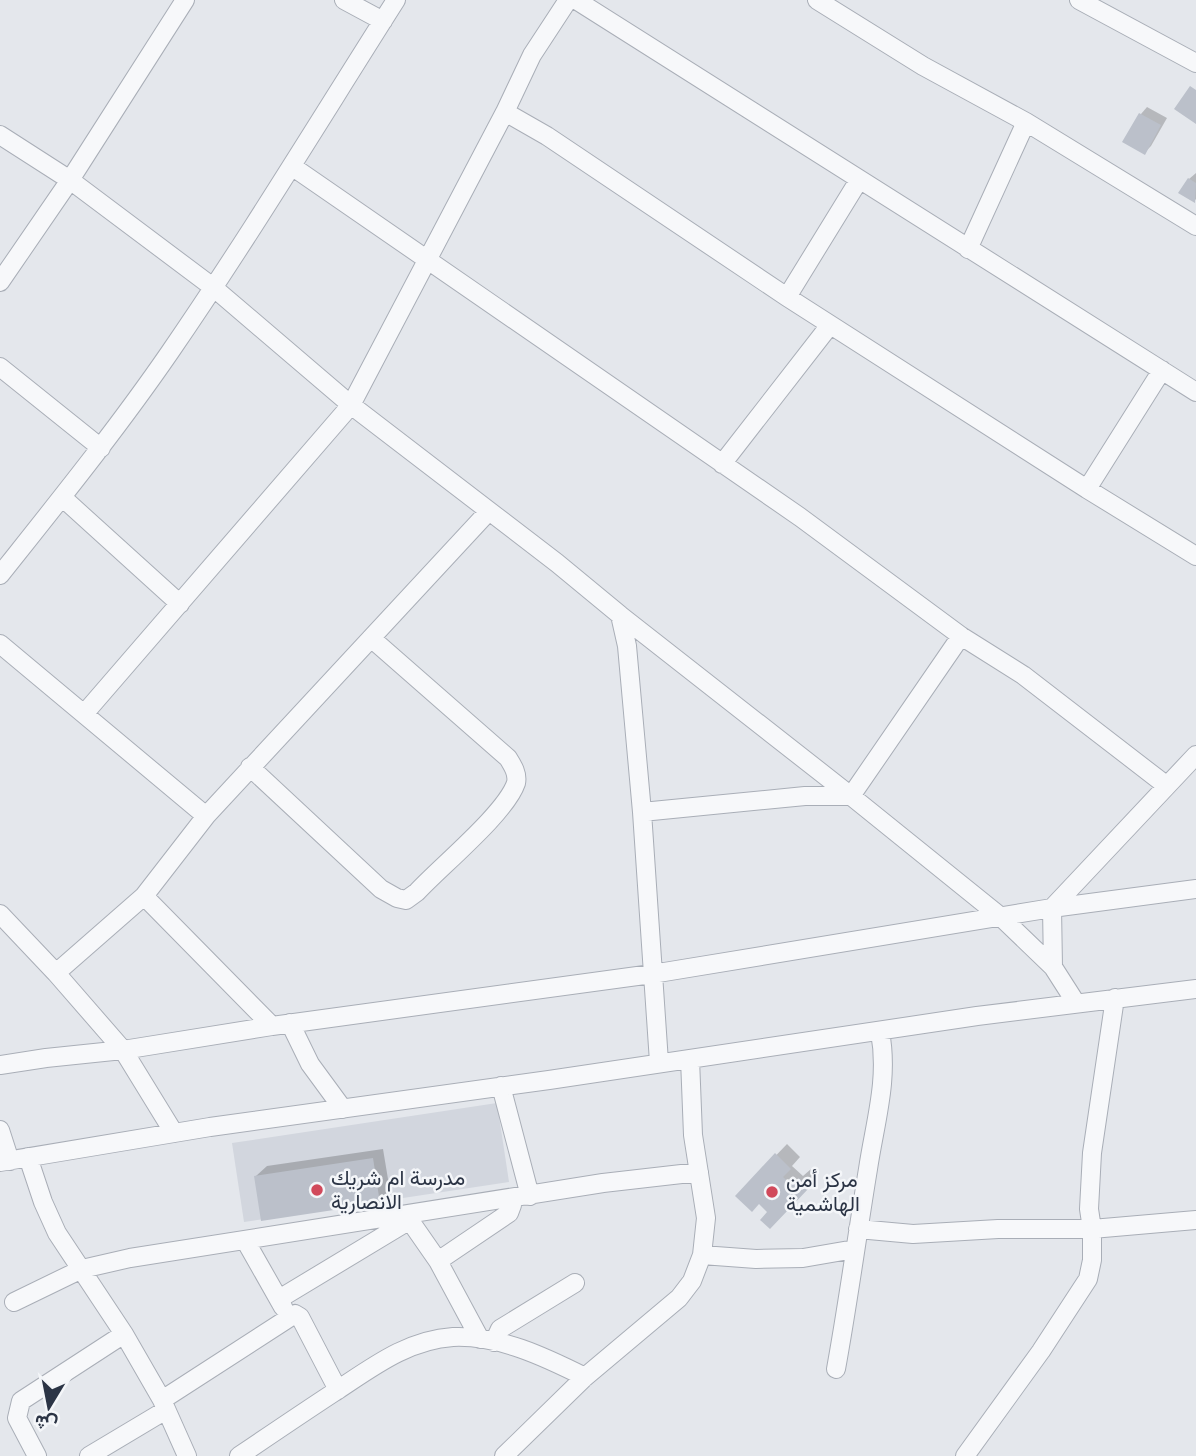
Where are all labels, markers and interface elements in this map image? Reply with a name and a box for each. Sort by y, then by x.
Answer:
place label: مدرسة ام شريك الانصارية [331,1164,465,1216]
place label: مركز أمن الهاشمية [786,1166,860,1218]
marker: مدرسة ام شريك الانصارية [309,1182,325,1198]
marker: مركز أمن الهاشمية [764,1184,780,1200]
north arrow [14,1372,84,1442]
text: ش [33,1409,60,1438]

